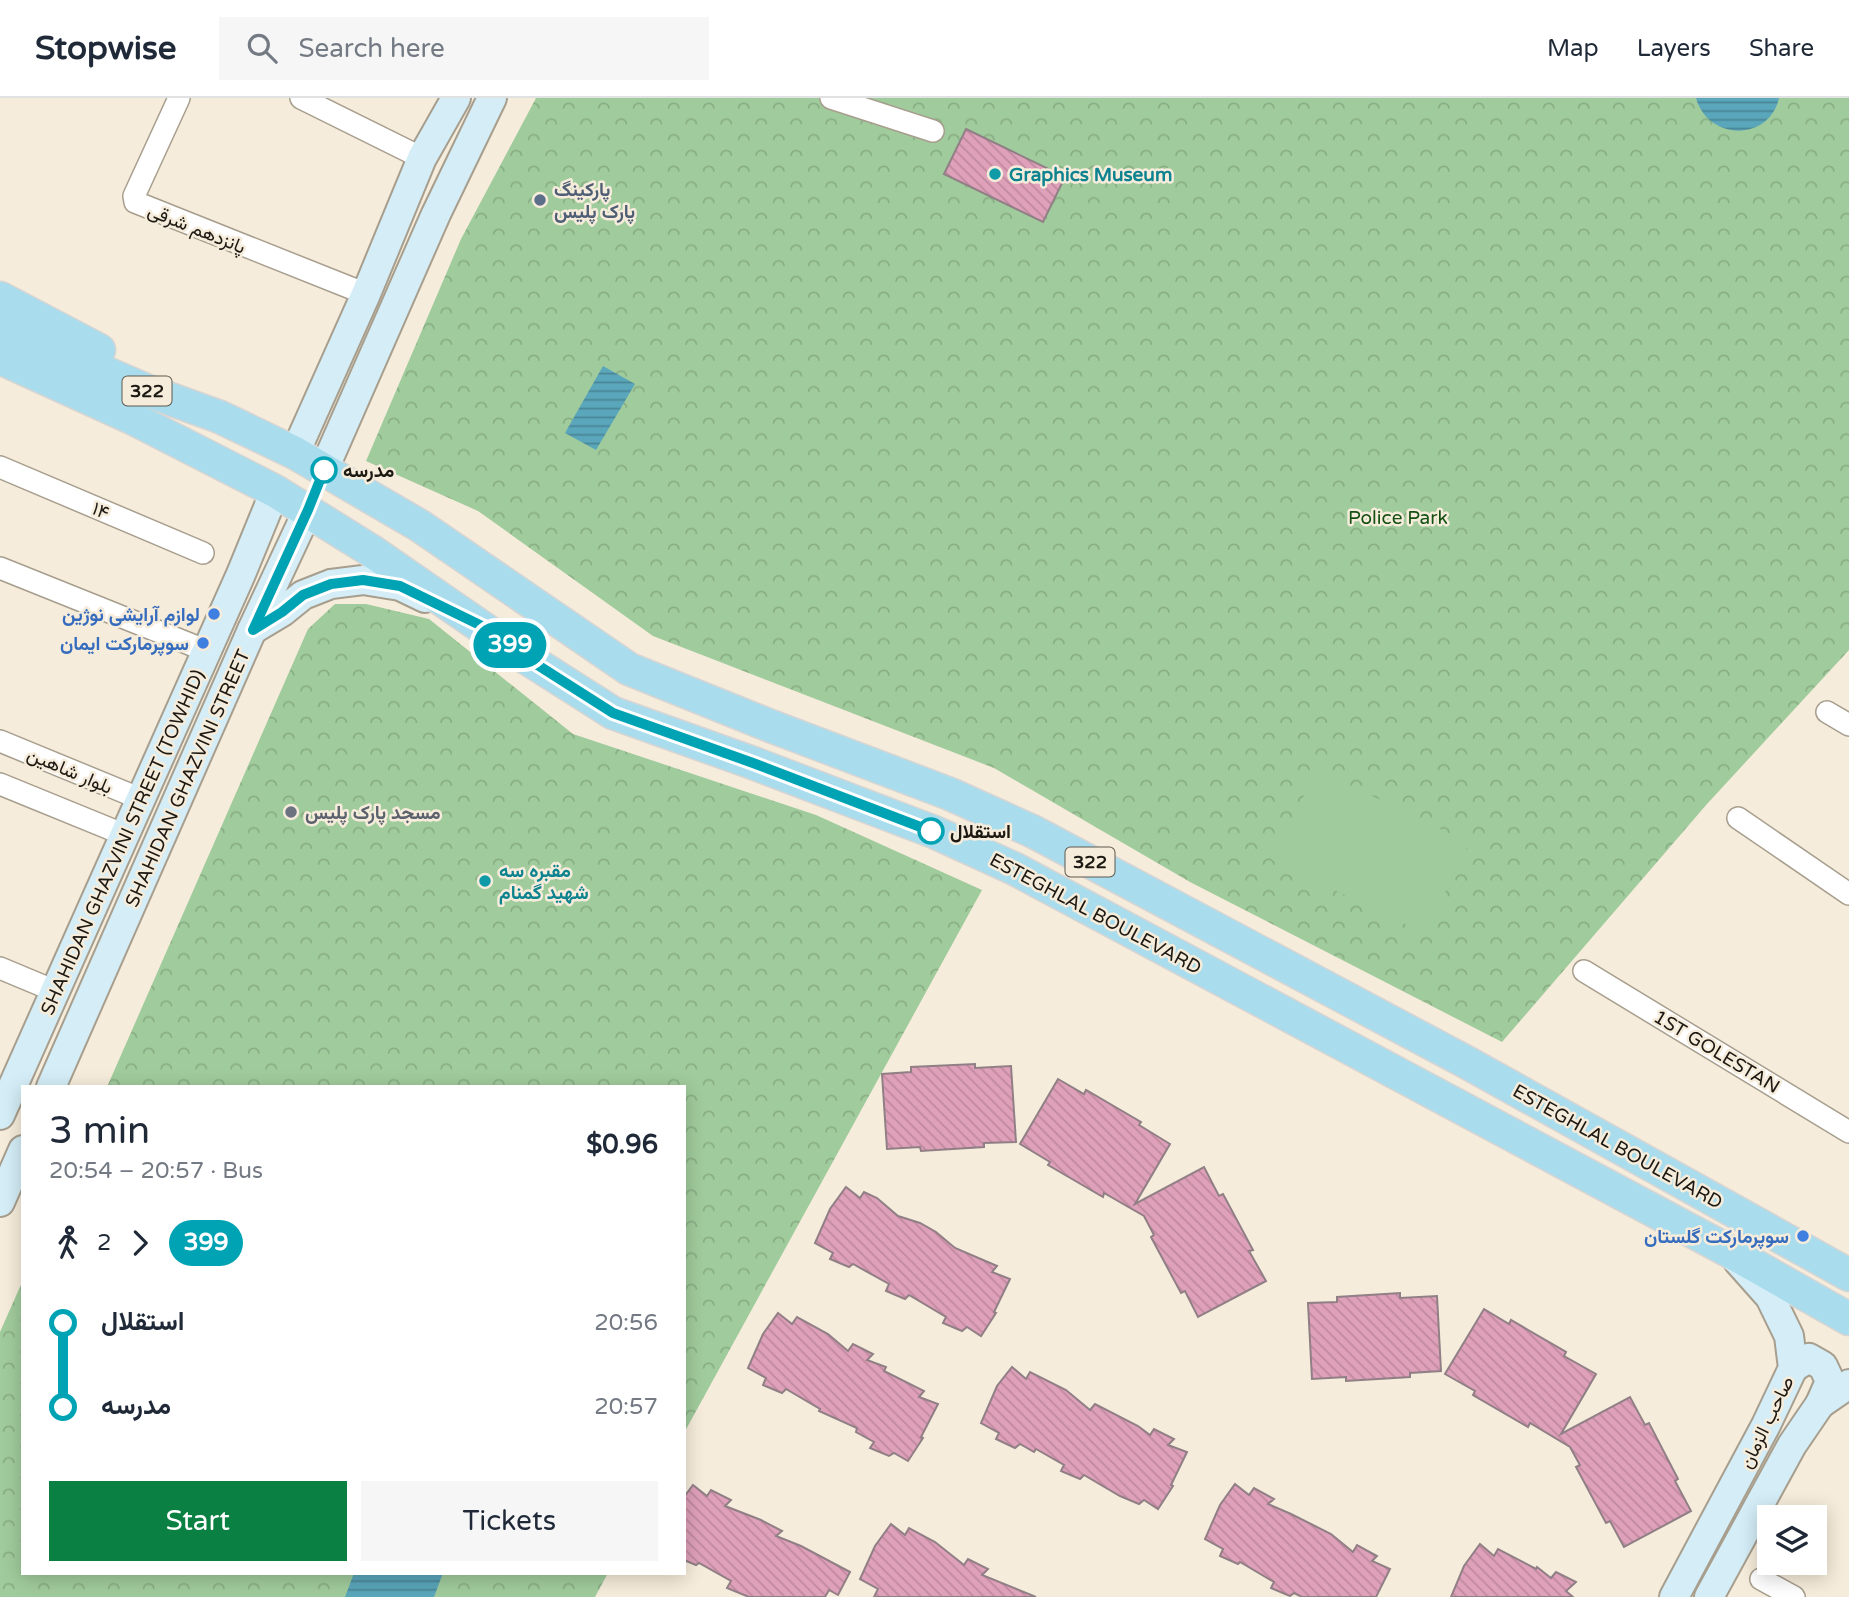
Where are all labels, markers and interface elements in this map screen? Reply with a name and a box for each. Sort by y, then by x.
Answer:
search box [219,17,709,80]
text: Stopwise [35,29,177,68]
icon: search [243,29,281,67]
text: Search here [299,33,445,64]
text: Map [1547,34,1599,63]
text: Layers [1637,34,1711,63]
text: Share [1749,34,1814,63]
place label: Graphics Museum [1009,164,1172,187]
marker: Graphics Museum [987,166,1003,182]
place label: پارکینگ پارک پلیس [554,179,635,225]
marker: پارکینگ پارک پلیس [532,192,548,208]
street label: پانزدهم شرقی [144,199,249,260]
road number: 322 [122,376,172,405]
marker: مدرسه [311,457,337,483]
place label: مدرسه [343,460,394,483]
street label: ۱۴ [89,498,113,524]
park label: Police Park [1348,507,1448,529]
place label: لوازم آرایشی نوژین [62,604,200,627]
marker: لوازم آرایشی نوژین [206,606,222,622]
line badge: 399 [470,622,550,668]
text: 399 [487,630,533,659]
place label: سوپرمارکت ایمان [60,633,189,657]
marker: سوپرمارکت ایمان [195,635,211,651]
street label: SHAHIDAN GHAZVINI STREET [121,646,255,911]
street label: SHAHIDAN GHAZVINI STREET (TOWHID) [36,666,209,1018]
street label: بلوار شاهین [24,743,115,799]
place label: مسجد پارک پلیس [305,802,441,826]
marker: مسجد پارک پلیس [283,804,299,820]
marker: استقلال [918,818,944,844]
place label: استقلال [950,821,1011,843]
road number: 322 [1066,848,1114,876]
street label: ESTEGHLAL BOULEVARD [986,849,1205,979]
place label: مقبره سه شهید گمنام [499,860,589,905]
marker: مقبره سه شهید گمنام [477,873,493,889]
street label: 1ST GOLESTAN [1649,1006,1784,1098]
street label: ESTEGHLAL BOULEVARD [1509,1080,1726,1214]
text: 3 min [49,1108,150,1154]
text: $0.96 [586,1129,658,1160]
text: 20:54 – 20:57 · Bus [49,1157,263,1185]
icon: walk [49,1224,87,1262]
icon: forward [121,1224,159,1262]
place label: سوپرمارکت گلستان [1644,1226,1789,1250]
text: 399 [183,1228,229,1257]
marker: سوپرمارکت گلستان [1795,1228,1811,1244]
text: 2 [97,1229,111,1257]
text: استقلال [101,1306,185,1337]
text: 20:56 [594,1309,658,1337]
street label: صاحب الزمان [1735,1373,1799,1472]
text: مدرسه [101,1390,171,1421]
text: 20:57 [594,1393,658,1421]
button: Start [49,1481,347,1561]
button: Tickets [361,1481,658,1561]
map controls [1757,1505,1827,1575]
button: layers [1757,1505,1827,1575]

